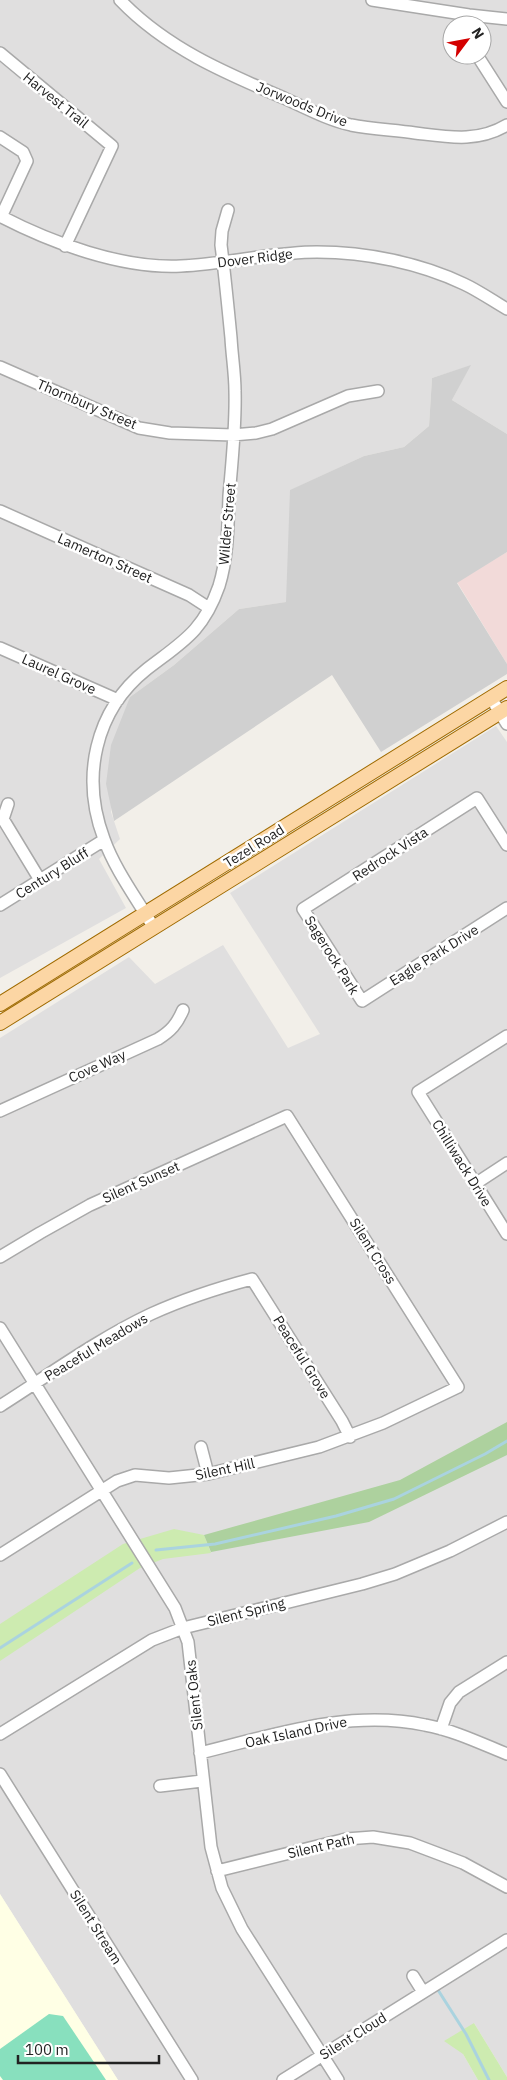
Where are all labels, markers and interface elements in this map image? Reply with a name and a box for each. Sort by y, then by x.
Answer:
north arrow [442,15,492,65]
text: N [468,24,488,42]
street label: Harvest Trail [20,68,93,132]
street label: Jorwoods Drive [254,77,351,131]
street label: Dover Ridge [216,244,294,272]
street label: Thornbury Street [34,375,140,433]
street label: Wilder Street [214,482,240,566]
street label: Lamerton Street [55,529,155,587]
street label: Laurel Grove [19,650,99,698]
street label: Tezel Road [220,820,288,872]
street label: Redrock Vista [349,823,432,885]
street label: Century Bluff [12,843,92,903]
street label: Sagerock Park [301,912,364,998]
street label: Eagle Park Drive [386,920,482,990]
street label: Cove Way [66,1045,128,1087]
street label: Chilliwack Drive [428,1116,496,1210]
street label: Silent Sunset [100,1157,183,1207]
street label: Silent Cross [346,1215,400,1287]
street label: Peaceful Meadows [41,1309,151,1385]
street label: Peaceful Grove [269,1312,335,1402]
street label: Silent Hill [194,1454,257,1484]
street label: Silent Spring [205,1594,287,1630]
street label: Silent Oaks [181,1659,207,1731]
street label: Oak Island Drive [243,1712,349,1752]
street label: Silent Path [286,1830,356,1862]
street label: Silent Stream [66,1886,126,1968]
street label: Silent Cloud [316,2008,390,2064]
scale bar [18,2032,159,2064]
text: 100 m [25,2040,69,2059]

